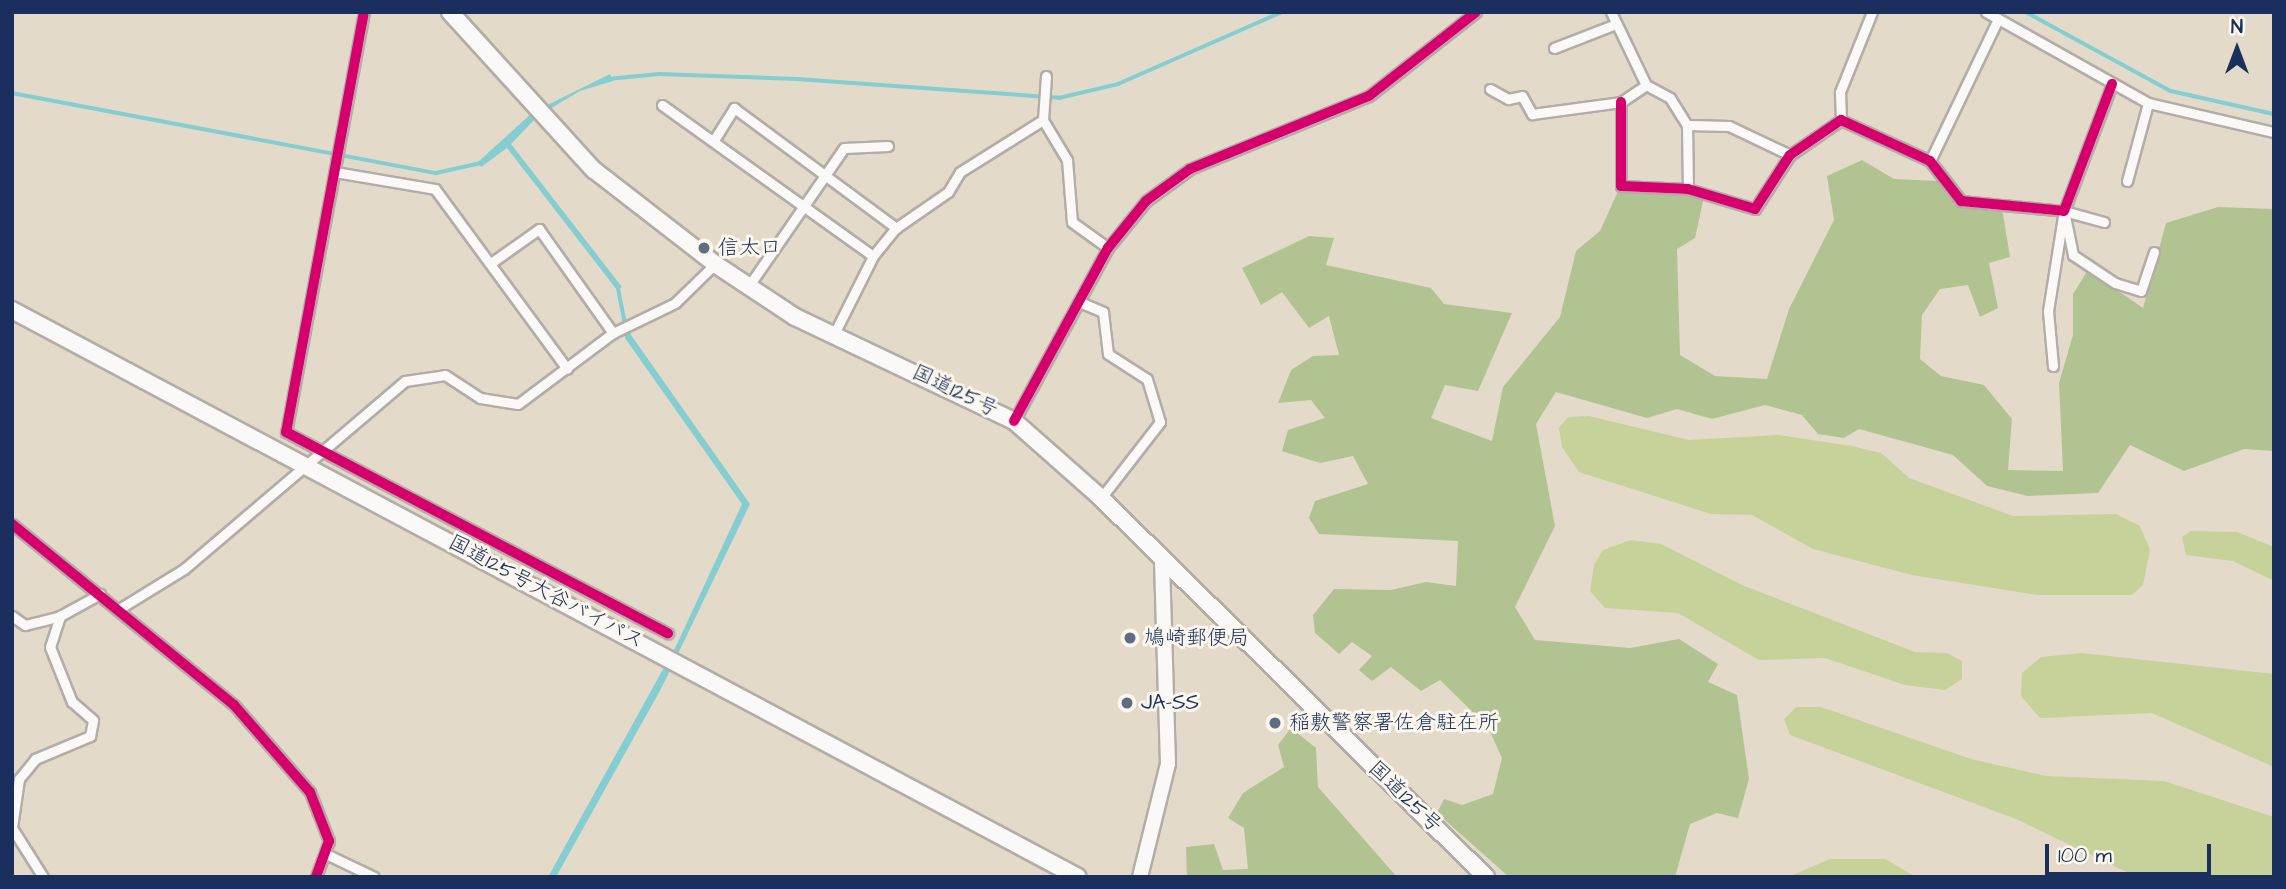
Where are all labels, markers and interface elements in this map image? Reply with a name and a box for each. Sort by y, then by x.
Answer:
north arrow [2202,14,2272,84]
text: N [2231,14,2243,41]
place label: 信太口 [718,235,781,261]
marker: 信太口 [696,240,712,256]
street label: 国道125号 [908,359,1002,423]
street label: 国道125号大谷バイパス [444,530,648,654]
place label: 鳩崎郵便局 [1144,625,1249,651]
marker: 鳩崎郵便局 [1122,630,1138,646]
place label: JA-SS [1141,690,1199,716]
marker: JA-SS [1119,695,1135,711]
place label: 稲敷警察署佐倉駐在所 [1289,710,1499,736]
marker: 稲敷警察署佐倉駐在所 [1267,715,1283,731]
street label: 国道125号 [1363,756,1447,838]
scale bar [2048,830,2214,874]
text: 100 m [2058,841,2112,870]

